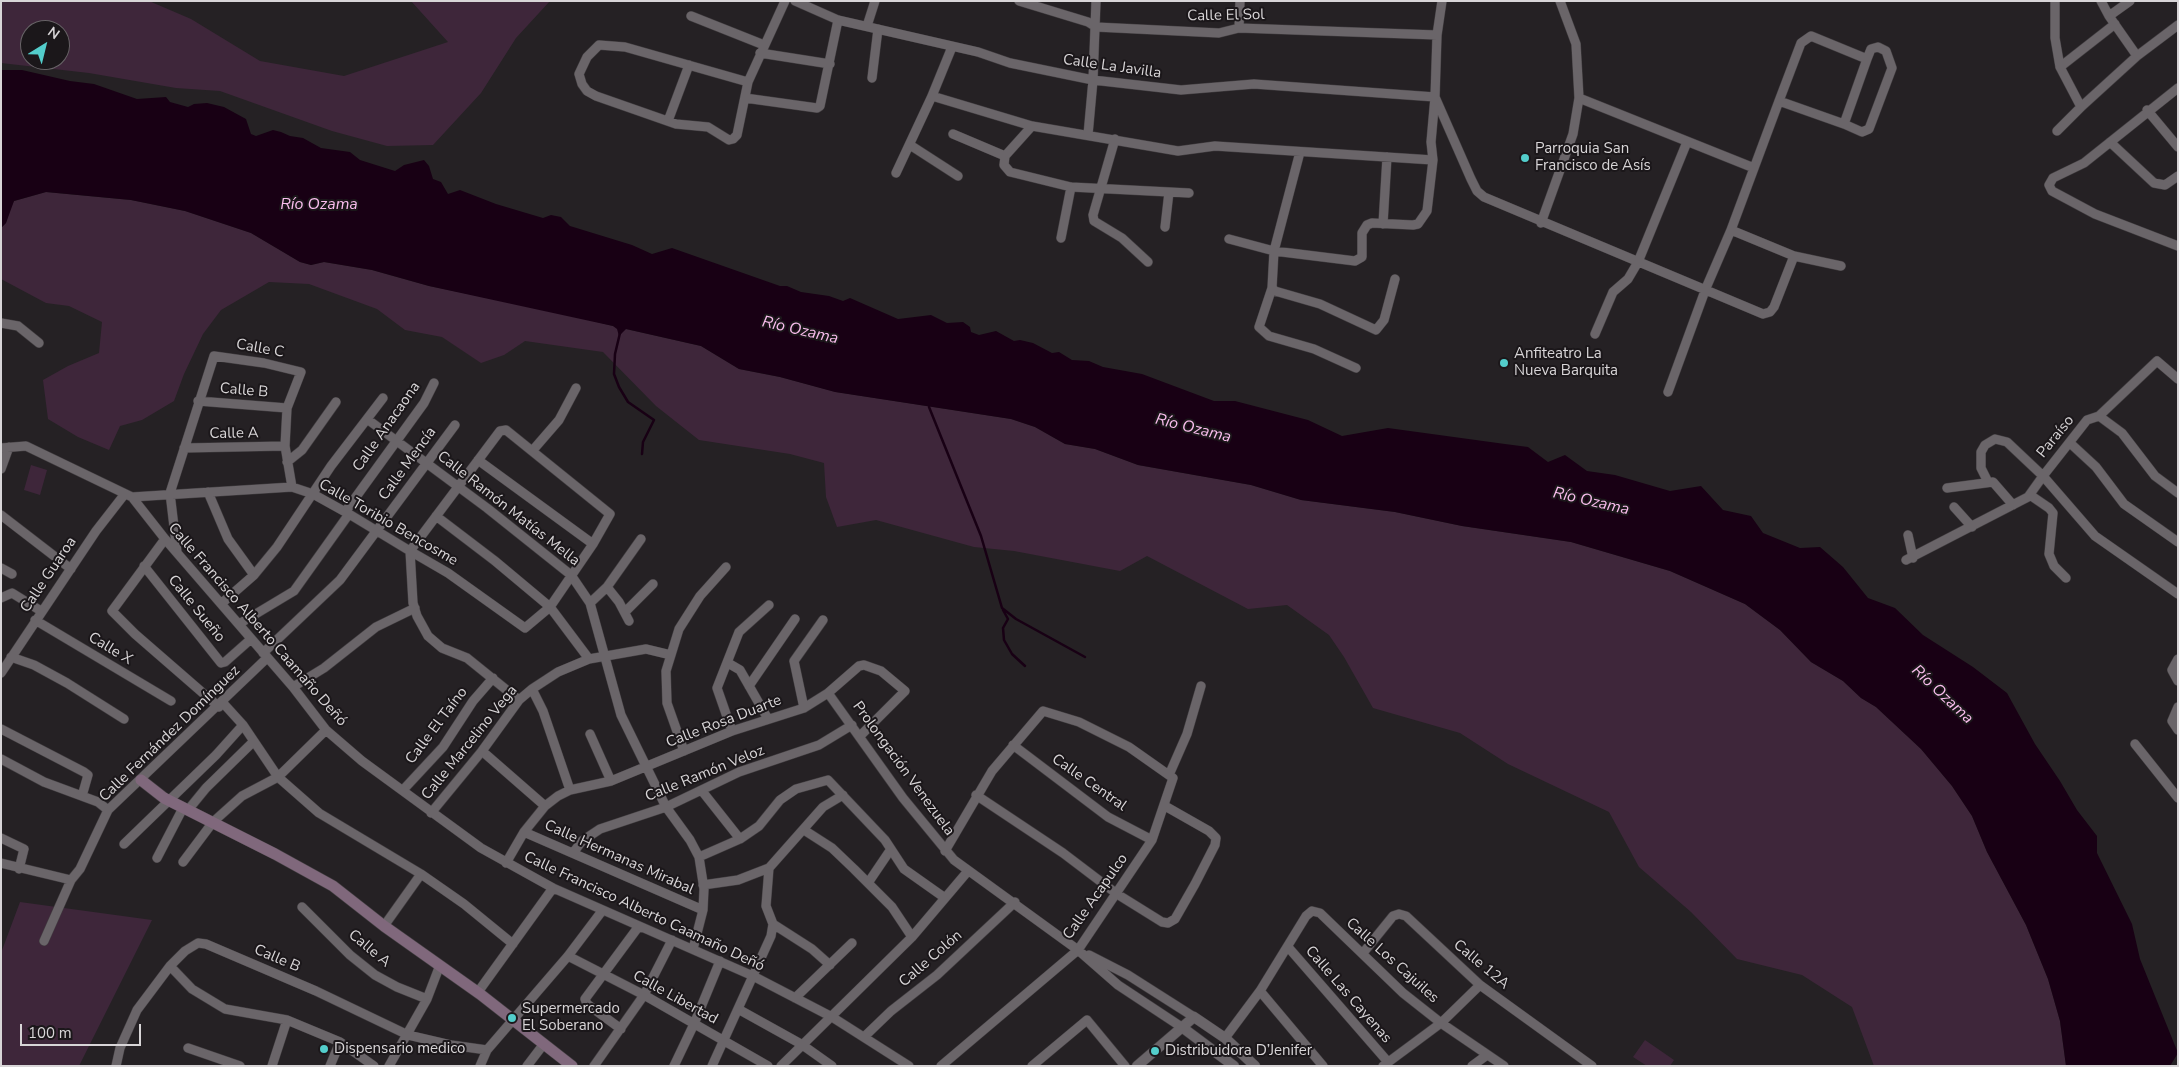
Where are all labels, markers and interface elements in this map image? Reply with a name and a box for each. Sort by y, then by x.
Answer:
street label: Calle El Sol [1187,6,1265,26]
north arrow [20,20,70,70]
text: N [44,22,63,44]
street label: Calle La Javilla [1062,51,1162,83]
place label: Parroquia San Francisco de Asís [1535,140,1651,175]
marker: Parroquia San Francisco de Asís [1519,152,1531,164]
water label: Río Ozama [280,195,358,215]
water label: Río Ozama [760,313,840,349]
street label: Calle C [235,336,285,362]
place label: Anfiteatro La Nueva Barquita [1514,345,1618,380]
marker: Anfiteatro La Nueva Barquita [1498,357,1510,369]
street label: Calle Anacaona [349,379,425,475]
street label: Calle B [219,380,269,402]
water label: Río Ozama [1153,410,1233,448]
street label: Paraíso [2033,412,2079,462]
street label: Calle Mencía [375,424,441,504]
street label: Calle A [209,425,259,443]
street label: Calle Ramón Matías Mella [433,448,583,570]
street label: Calle Toribio Bencosme [315,476,461,570]
water label: Río Ozama [1551,484,1631,520]
street label: Calle Francisco Alberto Caamaño Deñó [164,520,350,730]
street label: Calle Guaroa [17,534,81,616]
street label: Calle Sueño [164,572,228,646]
street label: Calle X [85,629,135,669]
water label: Río Ozama [1907,661,1977,729]
street label: Calle Fernández Domínguez [96,662,244,806]
street label: Calle Marcelino Vega [418,682,522,804]
street label: Calle El Taíno [402,684,472,768]
street label: Calle Rosa Duarte [664,692,784,752]
street label: Prolongación Venezuela [848,698,958,840]
street label: Calle Ramón Veloz [643,742,767,806]
street label: Calle Central [1048,751,1130,815]
street label: Calle Hermanas Mirabal [541,817,697,899]
street label: Calle Francisco Alberto Caamaño Deñó [521,848,767,976]
street label: Calle Acapulco [1060,851,1132,943]
street label: Calle Los Cajuiles [1342,915,1442,1007]
street label: Calle A [344,926,394,972]
street label: Calle Colón [896,927,966,991]
street label: Calle 12A [1449,936,1513,994]
street label: Calle B [251,941,303,977]
street label: Calle Las Cayenas [1301,943,1395,1047]
street label: Calle Libertad [629,967,721,1029]
place label: Supermercado El Soberano [522,1000,620,1035]
marker: Supermercado El Soberano [506,1012,518,1024]
scale bar [22,1014,144,1046]
text: 100 m [28,1023,72,1043]
place label: Dispensario medico [334,1040,465,1058]
place label: Distribuidora D’Jenifer [1165,1042,1312,1060]
marker: Dispensario medico [318,1043,330,1055]
marker: Distribuidora D’Jenifer [1149,1045,1161,1057]

